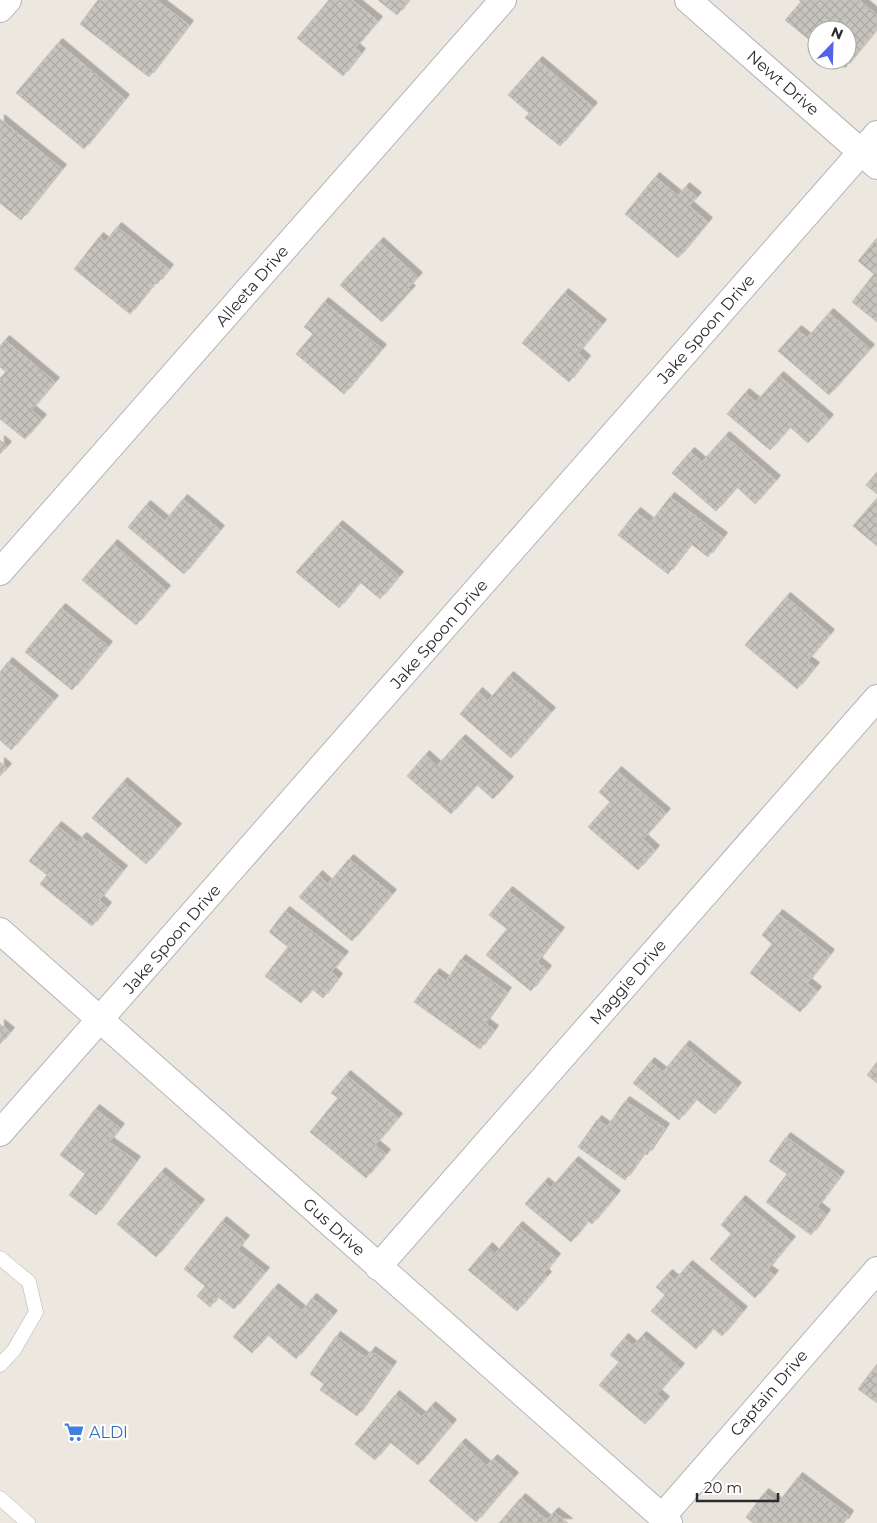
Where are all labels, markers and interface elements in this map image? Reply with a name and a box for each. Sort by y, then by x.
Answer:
north arrow [807,20,857,70]
text: N [828,23,846,44]
street label: Newt Drive [743,47,823,119]
street label: Alleeta Drive [212,242,292,330]
street label: Jake Spoon Drive [653,271,759,388]
street label: Jake Spoon Drive [386,576,492,693]
street label: Jake Spoon Drive [119,881,225,998]
street label: Maggie Drive [586,935,670,1029]
street label: Gus Drive [299,1194,369,1260]
street label: Captain Drive [726,1346,812,1440]
supermarket icon: ALDI [63,1421,85,1443]
place label: ALDI [89,1423,128,1442]
scale bar [697,1470,778,1502]
text: 20 m [704,1478,742,1497]

